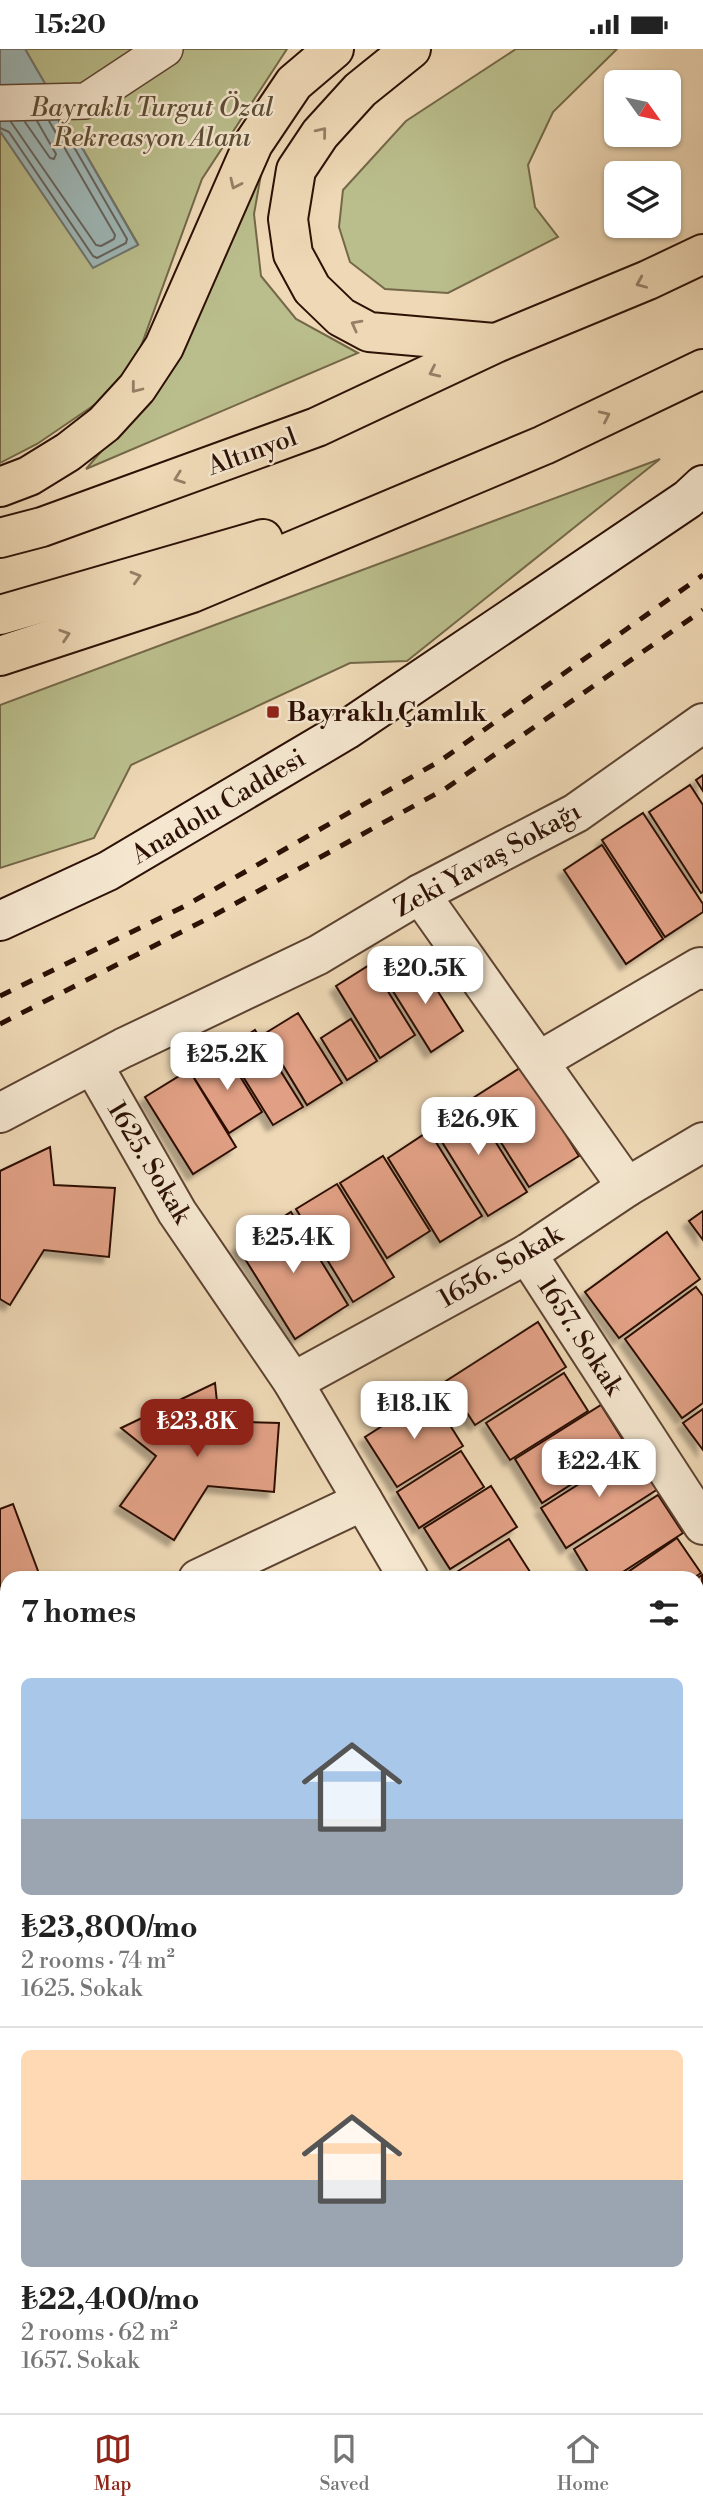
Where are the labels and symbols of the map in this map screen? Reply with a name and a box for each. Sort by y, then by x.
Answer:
north arrow [604,70,681,147]
park label: Bayraklı Turgut Özal Rekreasyon Alanı [29,90,274,154]
one-way arrow [314,128,327,140]
one-way arrow [229,177,243,189]
one-way arrow [636,275,648,289]
one-way arrow [351,319,363,333]
one-way arrow [429,364,441,378]
one-way arrow [132,380,145,392]
one-way arrow [598,410,610,424]
street label: Altınyol [202,421,302,483]
one-way arrow [173,469,185,483]
one-way arrow [130,570,142,585]
one-way arrow [58,629,70,643]
place label: Bayraklı Çamlık [287,697,488,729]
marker: Bayraklı Çamlık [265,704,281,720]
street label: Anadolu Caddesi [125,742,311,872]
street label: Zeki Yavaş Sokağı [389,795,586,924]
pin: ₺20.5K [368,947,482,1006]
pin: ₺25.2K [170,1033,284,1092]
street label: 1625. Sokak [100,1096,199,1231]
pin: ₺26.9K [421,1097,535,1157]
pin: ₺25.4K [236,1215,350,1275]
street label: 1656. Sokak [433,1218,569,1315]
street label: 1657. Sokak [530,1272,631,1403]
pin: ₺18.1K [357,1381,471,1441]
pin: ₺23.8K [140,1399,254,1459]
pin: ₺22.4K [542,1439,656,1499]

